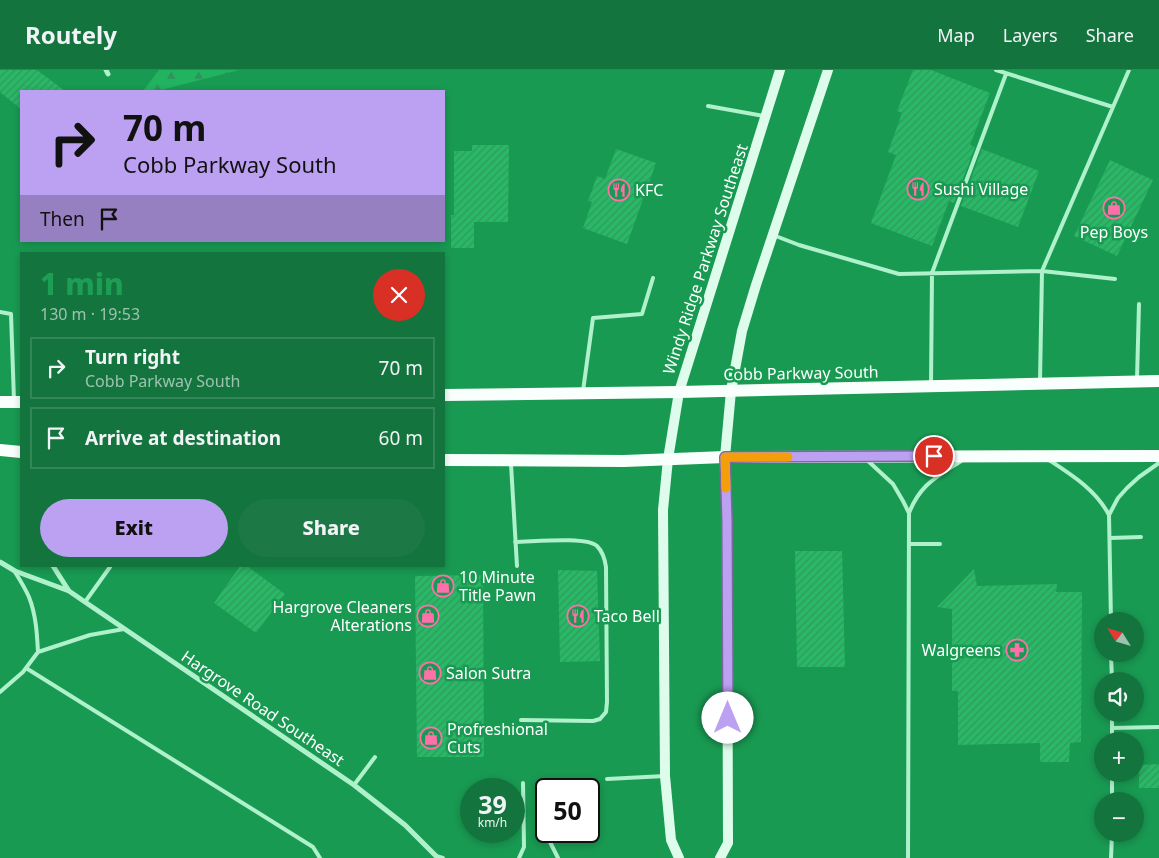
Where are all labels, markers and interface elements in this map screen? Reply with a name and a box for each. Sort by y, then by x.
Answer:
text: Routely [25,18,117,51]
text: Map [937,23,975,47]
text: Layers [1003,23,1058,47]
text: Share [1086,23,1134,47]
text: 70 m [123,104,206,151]
icon: right [40,110,105,175]
street label: Windy Ridge Parkway Southeast [657,141,753,377]
text: Cobb Parkway South [123,149,337,179]
restaurant icon: Sushi Village [906,177,930,201]
restaurant icon: KFC [607,178,631,202]
place label: Sushi Village [934,178,1028,200]
place label: KFC [635,179,663,201]
shop icon: Pep Boys [1102,196,1126,220]
icon: arrive [95,205,123,233]
text: Then [40,206,85,232]
place label: Pep Boys [1080,221,1148,243]
text: 1 min [40,263,124,304]
button: close [373,269,425,321]
text: 130 m · 19:53 [40,303,140,325]
text: Turn right [85,344,180,370]
icon: right [42,354,70,382]
text: 70 m [379,355,423,381]
street label: Cobb Parkway South [723,361,879,385]
text: Cobb Parkway South [85,370,240,392]
icon: arrive [42,424,70,452]
text: Arrive at destination [85,425,281,451]
text: 60 m [379,425,423,451]
pin [913,435,955,477]
icon: arrive [920,442,948,470]
button: Exit [40,499,228,557]
button: Share [238,499,425,557]
place label: 10 Minute Title Pawn [459,566,536,606]
shop icon: 10 Minute Title Pawn [431,574,455,598]
place label: Hargrove Cleaners Alterations [272,596,412,636]
shop icon: Hargrove Cleaners Alterations [416,604,440,628]
restaurant icon: Taco Bell [566,604,590,628]
place label: Taco Bell [594,605,660,627]
north arrow [1094,612,1144,662]
map controls [1094,612,1144,842]
pharmacy icon: Walgreens [1005,638,1029,662]
place label: Walgreens [922,639,1001,661]
street label: Hargrove Road Southeast [177,645,349,771]
shop icon: Salon Sutra [418,661,442,685]
place label: Salon Sutra [446,662,531,684]
button: sound [1094,672,1144,722]
position arrow [701,691,753,743]
place label: Profreshional Cuts [447,718,548,758]
shop icon: Profreshional Cuts [419,726,443,750]
button: + [1094,732,1144,782]
speed limit sign: 50 [535,778,600,843]
text: 39 [478,787,507,821]
button: − [1094,792,1144,842]
text: km/h [478,814,507,831]

